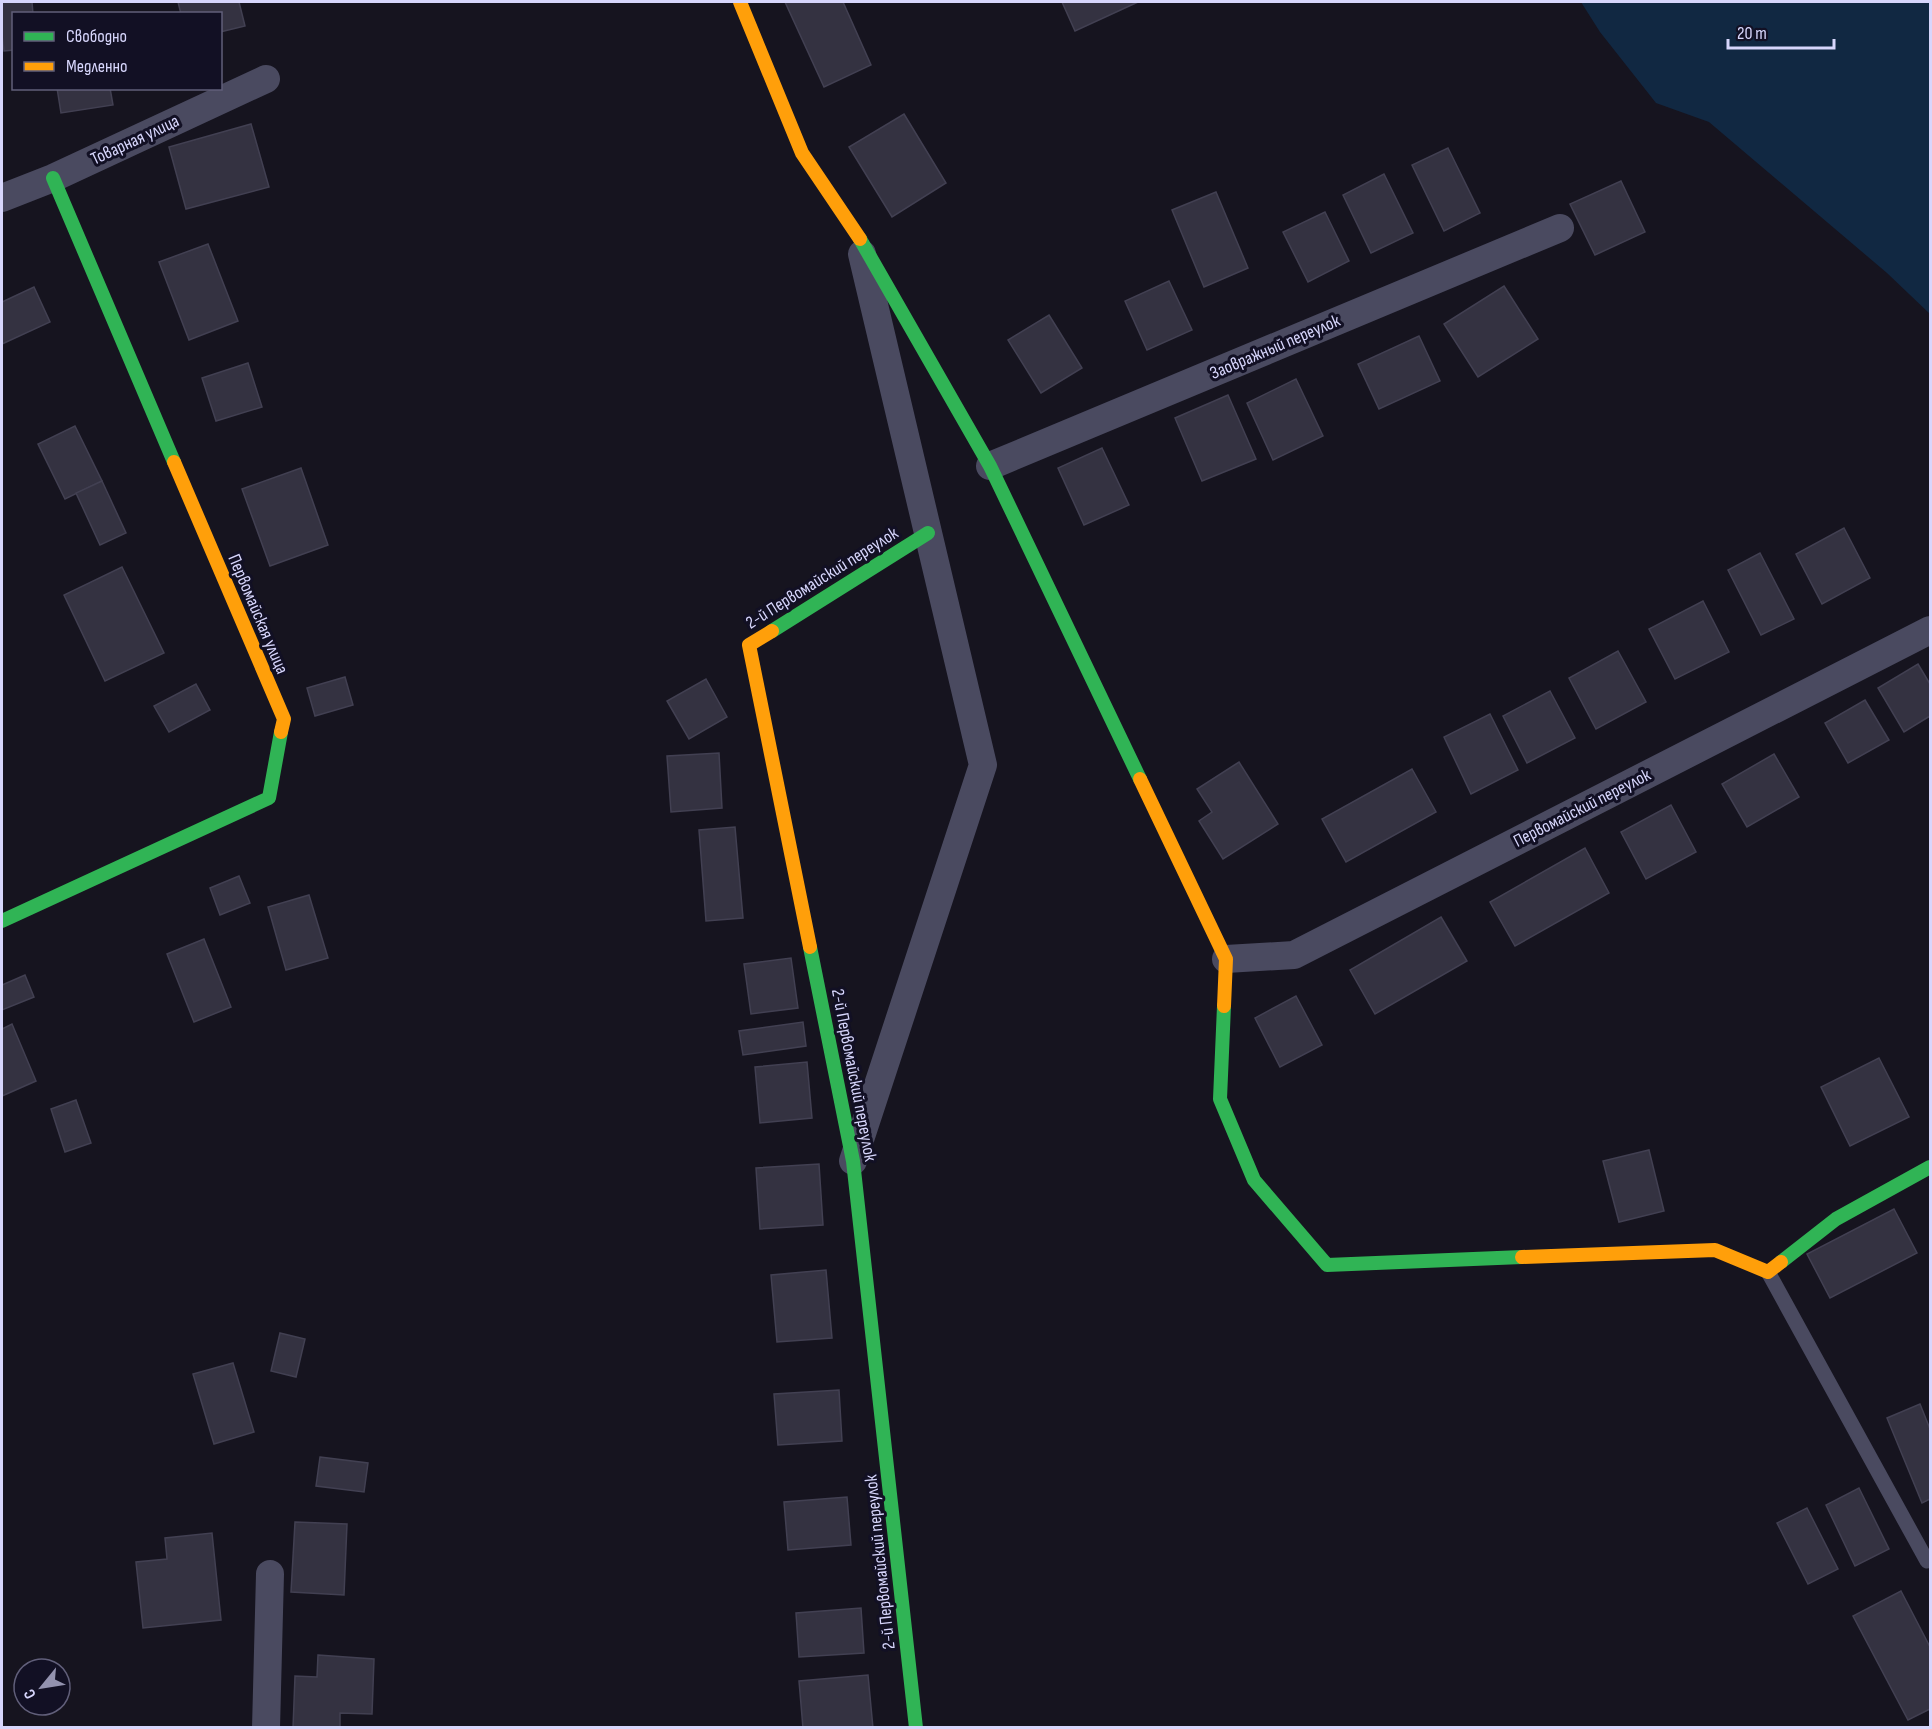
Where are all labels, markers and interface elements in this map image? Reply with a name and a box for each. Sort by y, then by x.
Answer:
legend [12,12,222,90]
scale bar [1728,12,1834,50]
text: 20 m [1737,23,1767,44]
text: Свободно [66,26,127,47]
text: Медленно [66,56,128,77]
street label: Товарная улица [88,110,183,170]
street label: Заовражный переулок [1207,310,1343,384]
street label: 2-й Первомайский переулок [742,523,902,633]
street label: Первомайская улица [223,551,293,677]
street label: Первомайский переулок [1510,764,1654,852]
street label: 2-й Первомайский переулок [827,987,881,1163]
street label: 2-й Первомайский переулок [860,1473,900,1650]
north arrow [12,1657,72,1717]
text: С [20,1685,41,1702]

